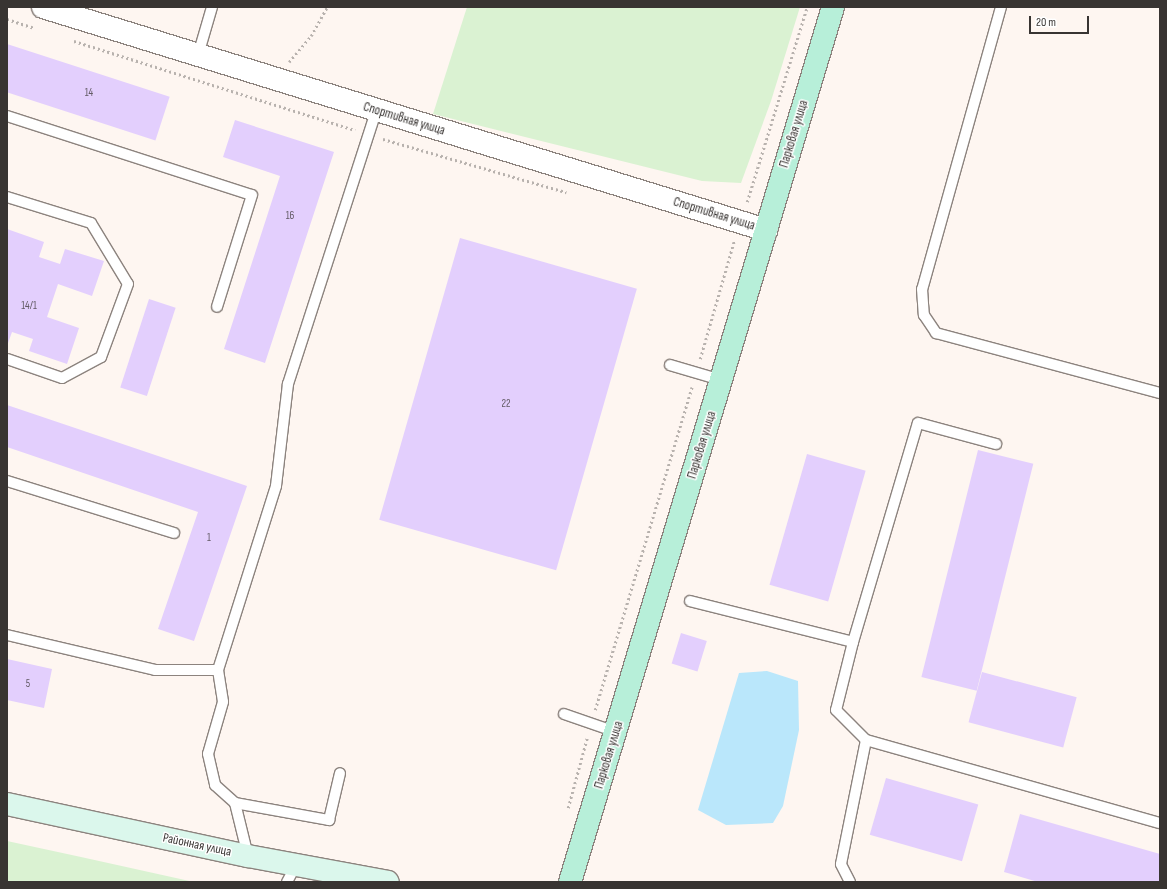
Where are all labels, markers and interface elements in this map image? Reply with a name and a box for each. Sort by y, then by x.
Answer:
scale bar [1031,8,1091,34]
text: 20 m [1036,15,1056,30]
house number: 14 [85,86,93,100]
street label: Парковая улица [776,98,812,170]
street label: Спортивная улица [361,99,447,139]
street label: Спортивная улица [671,194,757,234]
house number: 16 [286,209,294,223]
house number: 14/1 [21,299,37,313]
house number: 22 [501,397,511,411]
street label: Парковая улица [684,409,720,481]
house number: 1 [207,531,211,545]
house number: 5 [26,677,30,691]
street label: Парковая улица [591,719,627,791]
street label: Районная улица [161,830,233,860]

